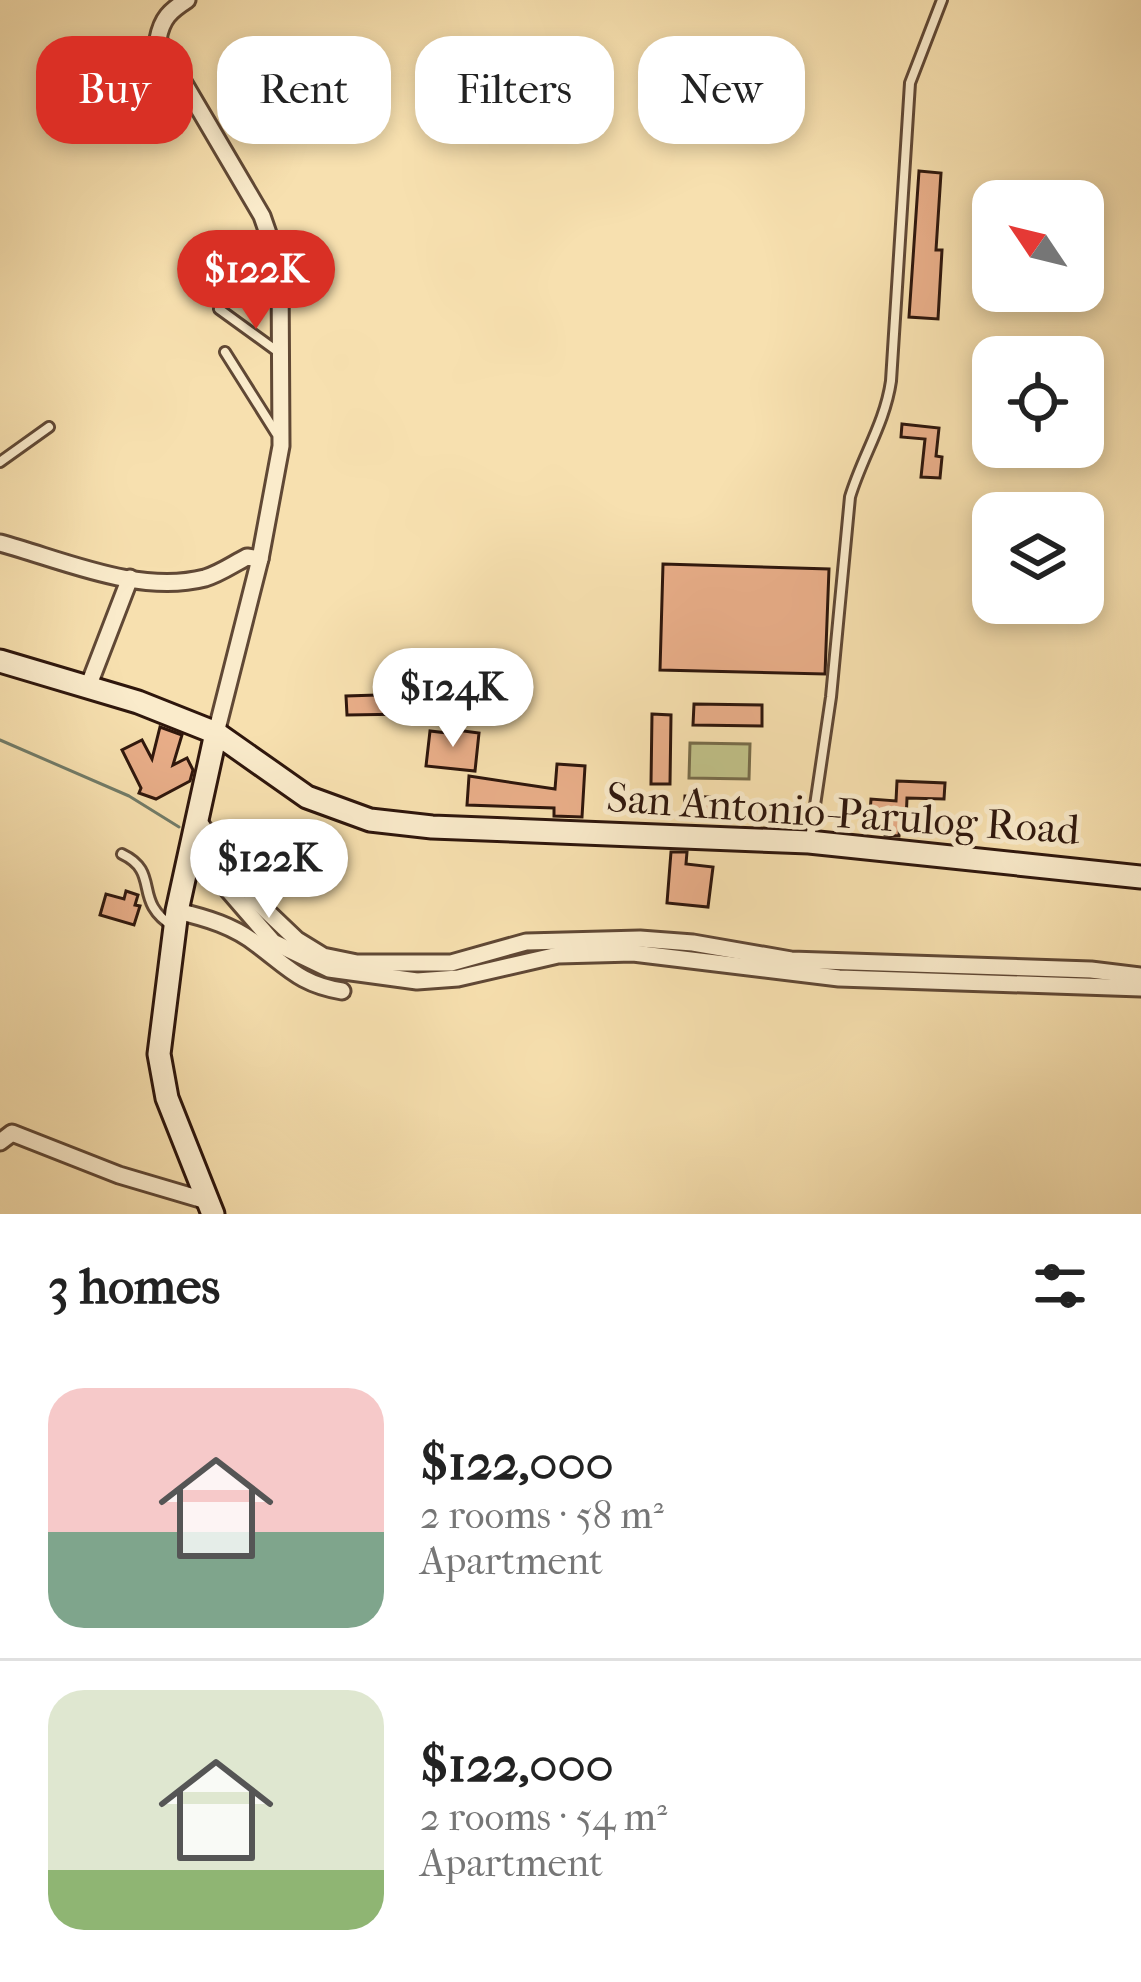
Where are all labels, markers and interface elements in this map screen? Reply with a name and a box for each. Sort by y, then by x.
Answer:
chip: Buy [36,36,193,144]
chip: Rent [217,36,391,144]
chip: Filters [415,36,614,144]
chip: New [638,36,805,144]
north arrow [972,180,1104,312]
map controls [972,180,1104,624]
pin: $122K [172,230,340,332]
text: $122K [204,246,308,292]
button: locate [972,336,1104,468]
button: layers [972,492,1104,624]
pin: $124K [369,648,537,750]
text: $124K [400,664,506,710]
street label: San Antonio-Parulog Road [605,773,1082,855]
pin: $122K [185,819,353,921]
text: $122K [217,835,321,881]
icon: filters [1027,1253,1093,1319]
text: 3 homes [48,1256,220,1316]
text: $122,000 [420,1432,614,1492]
icon: home [144,1436,288,1580]
text: 2 rooms · 58 m² [420,1492,664,1538]
text: Apartment [420,1538,603,1584]
text: $122,000 [420,1734,614,1794]
icon: home [144,1738,288,1882]
text: 2 rooms · 54 m² [420,1794,667,1840]
text: Apartment [420,1840,603,1886]

